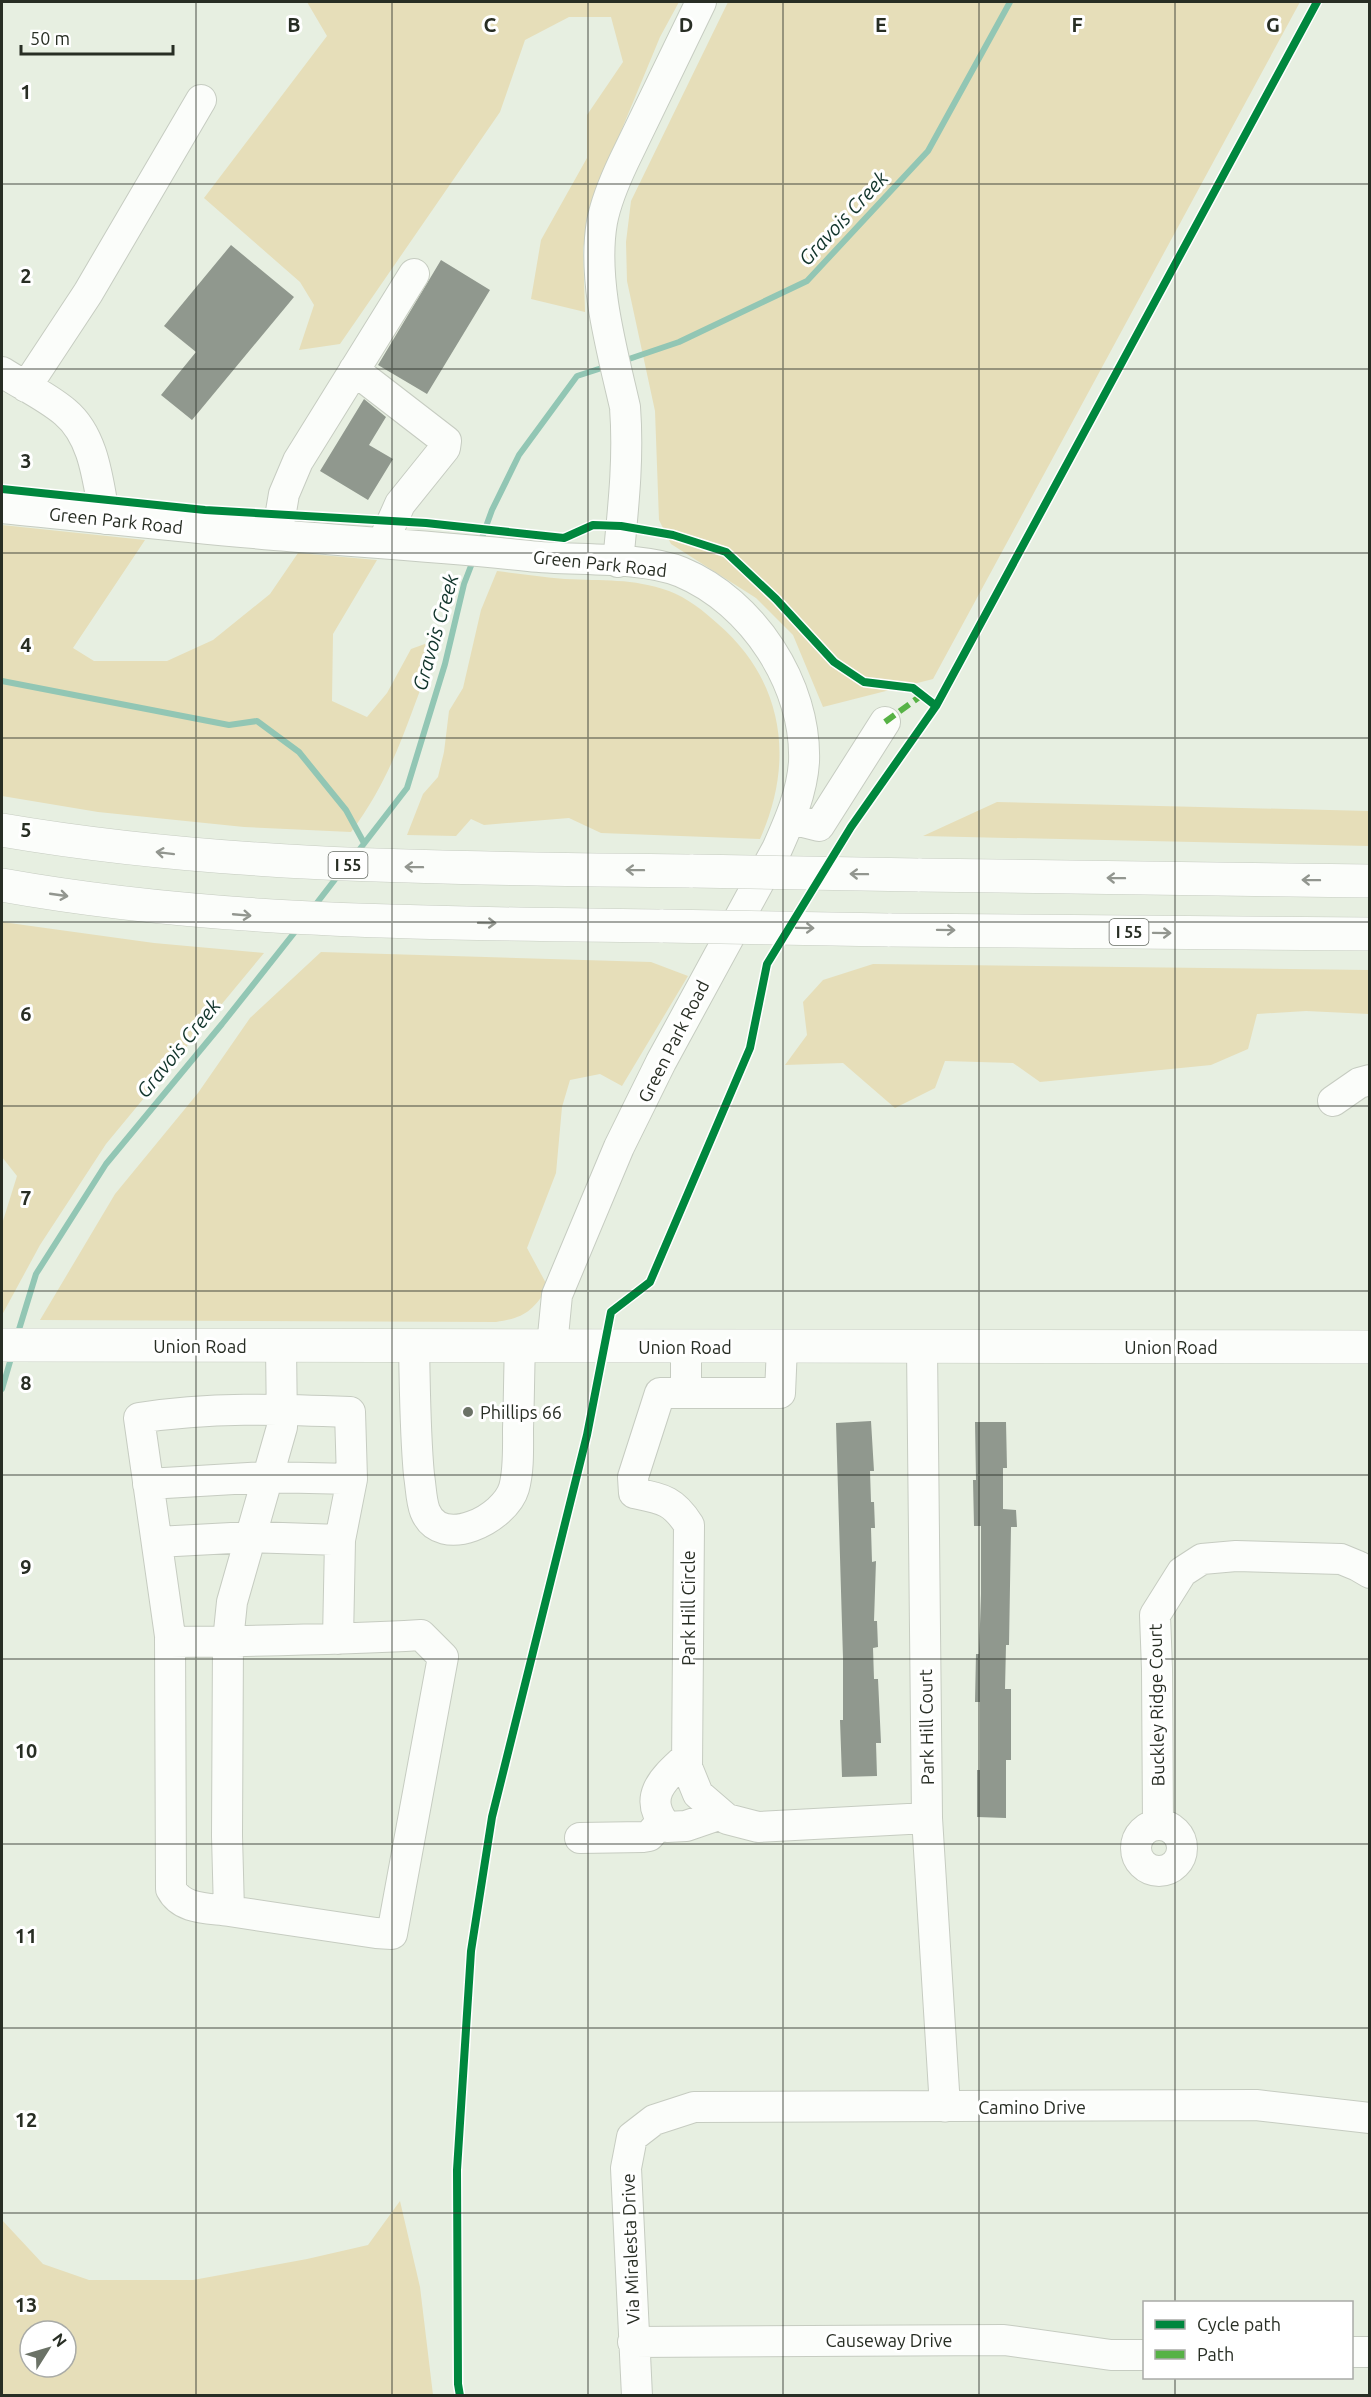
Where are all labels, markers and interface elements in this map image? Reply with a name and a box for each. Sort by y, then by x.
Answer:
text: B [287,13,301,36]
text: C [484,13,497,36]
text: D [679,13,693,36]
text: E [875,13,887,36]
text: F [1071,13,1083,36]
text: G [1266,13,1280,36]
scale bar [21,18,172,56]
text: 50 m [30,28,70,48]
text: 1 [20,80,32,103]
water label: Gravois Creek [794,166,893,270]
text: 2 [20,264,32,287]
text: 3 [20,449,32,472]
street label: Green Park Road [48,503,184,537]
street label: Green Park Road [532,546,668,580]
water label: Gravois Creek [407,570,463,693]
text: 4 [20,633,32,656]
text: 5 [20,818,32,841]
one-way arrow [156,847,176,858]
road number: I 55 [328,852,368,878]
one-way arrow [404,861,424,873]
one-way arrow [625,865,645,876]
one-way arrow [850,868,870,880]
one-way arrow [1107,872,1127,883]
one-way arrow [1302,874,1322,886]
one-way arrow [49,889,69,900]
one-way arrow [231,910,251,921]
one-way arrow [476,917,496,929]
road number: I 55 [1110,919,1148,945]
one-way arrow [795,922,815,934]
one-way arrow [936,924,956,936]
one-way arrow [1152,927,1172,938]
street label: Green Park Road [634,977,712,1105]
water label: Gravois Creek [131,993,225,1102]
text: 6 [20,1002,32,1025]
text: 7 [20,1186,32,1209]
street label: Union Road [153,1336,247,1356]
street label: Union Road [638,1337,732,1357]
street label: Union Road [1124,1337,1218,1357]
text: 8 [20,1371,32,1394]
place label: Phillips 66 [480,1402,562,1422]
marker: Phillips 66 [461,1405,475,1419]
street label: Park Hill Circle [678,1550,698,1666]
text: 9 [20,1555,32,1578]
street label: Buckley Ridge Court [1145,1623,1167,1787]
street label: Park Hill Court [915,1669,937,1785]
text: 10 [15,1739,37,1762]
text: 11 [15,1924,37,1947]
street label: Camino Drive [978,2097,1086,2117]
text: 12 [15,2108,37,2131]
street label: Via Miralesta Drive [617,2173,643,2325]
text: 13 [15,2293,37,2316]
legend [1143,2301,1353,2379]
text: Cycle path [1197,2314,1281,2334]
north arrow [18,2319,78,2379]
text: N [49,2330,71,2350]
street label: Causeway Drive [826,2330,952,2350]
text: Path [1197,2344,1234,2364]

